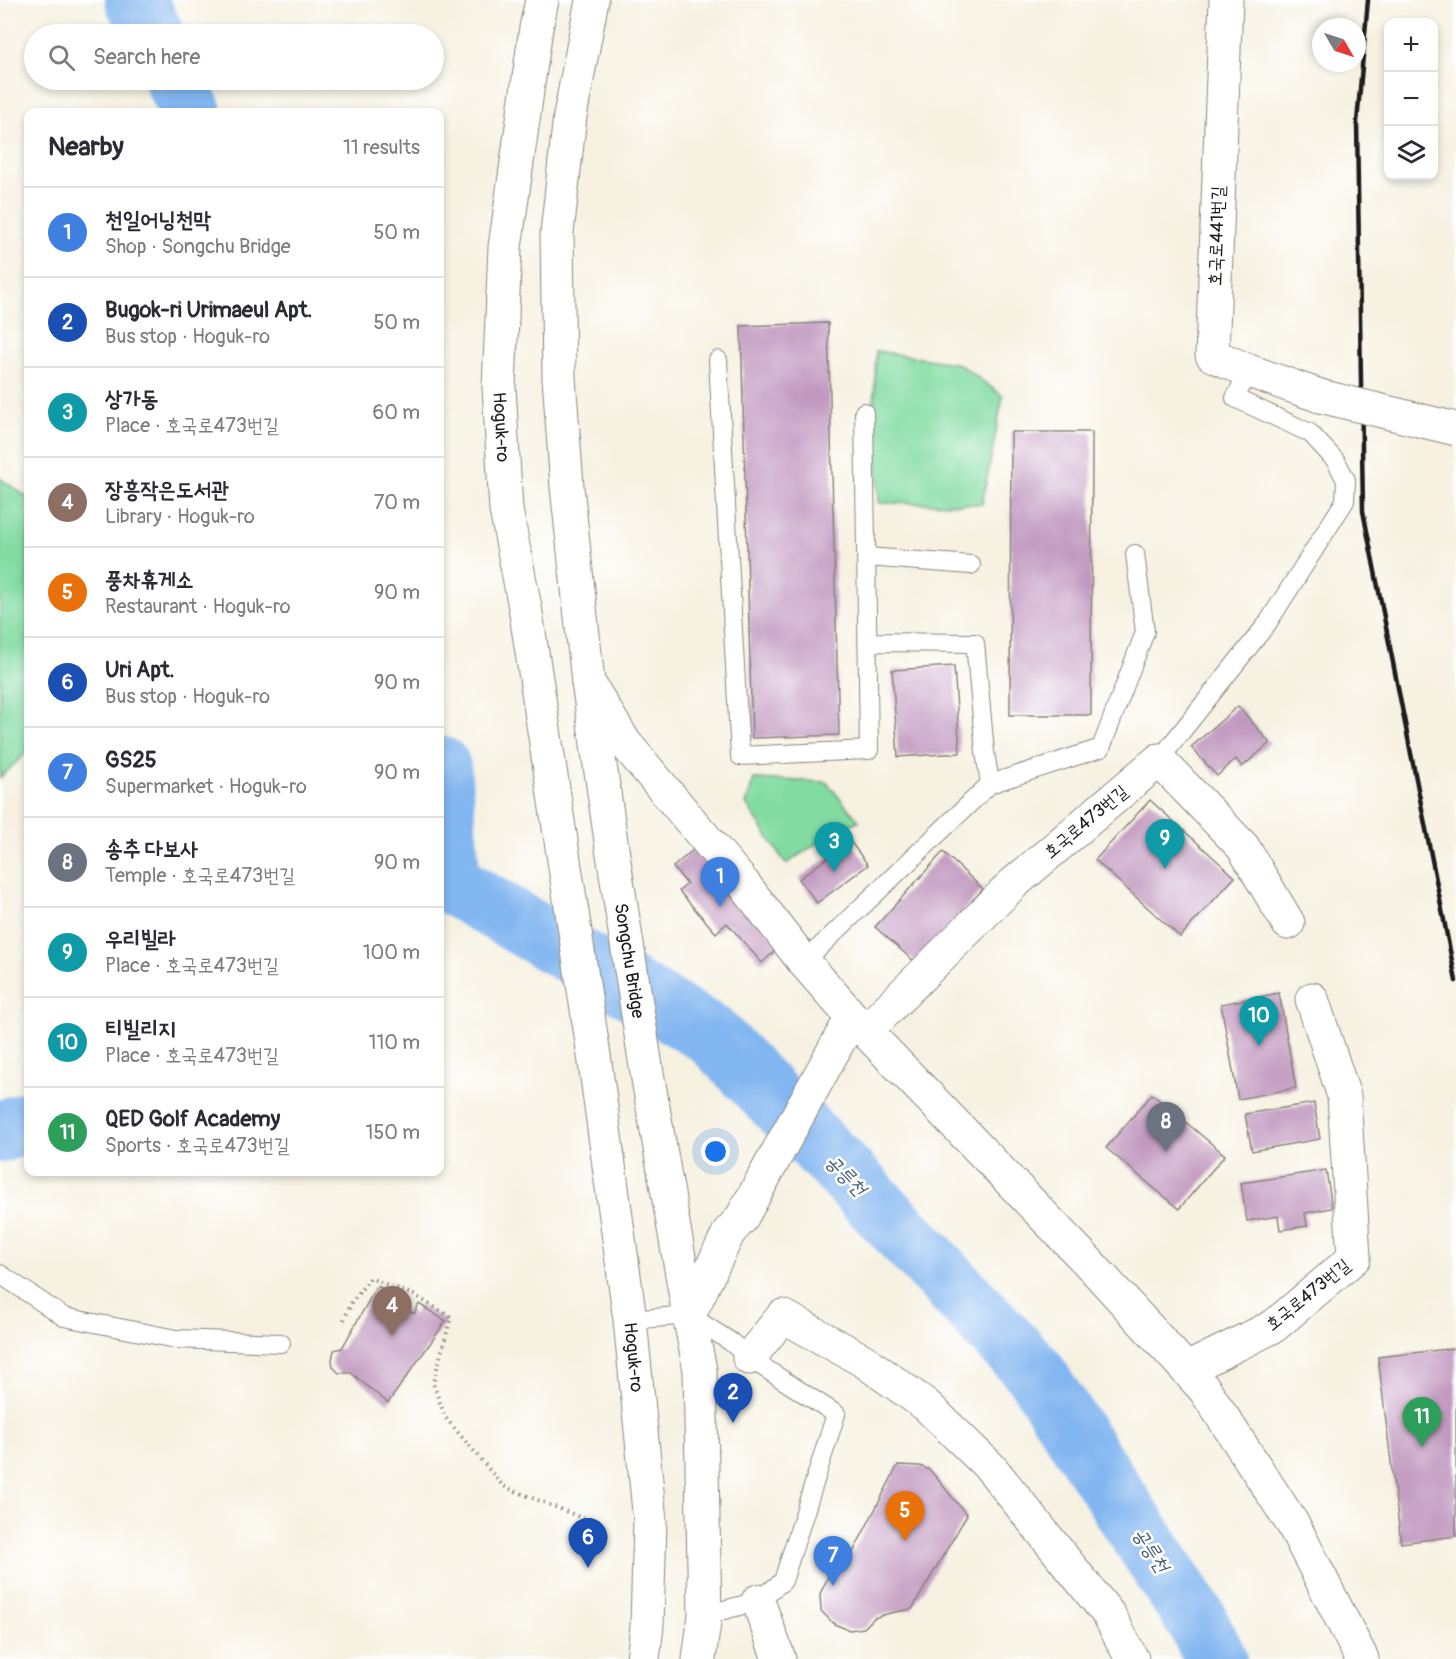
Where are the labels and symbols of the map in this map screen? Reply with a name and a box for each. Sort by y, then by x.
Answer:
north arrow [1312,18,1366,72]
street label: 호국로441번길 [1204,185,1230,287]
street label: Hoguk-ro [488,391,515,463]
street label: 호국로473번길 [1039,780,1133,864]
pin: 9 [1146,820,1184,869]
pin: 3 [814,822,854,872]
pin: 1 [700,858,740,907]
street label: Songchu Bridge [609,901,650,1020]
pin: 10 [1240,996,1278,1046]
pin: 8 [1146,1102,1186,1152]
your location [701,1137,730,1166]
water label: 공릉천 [820,1149,873,1202]
street label: 호국로473번길 [1261,1254,1355,1336]
pin: 4 [372,1286,412,1336]
street label: Hoguk-ro [619,1321,649,1393]
pin: 2 [714,1374,752,1423]
pin: 11 [1402,1398,1442,1447]
pin: 5 [886,1492,924,1541]
pin: 6 [568,1518,608,1568]
water label: 공릉천 [1127,1523,1176,1579]
pin: 7 [814,1536,852,1586]

